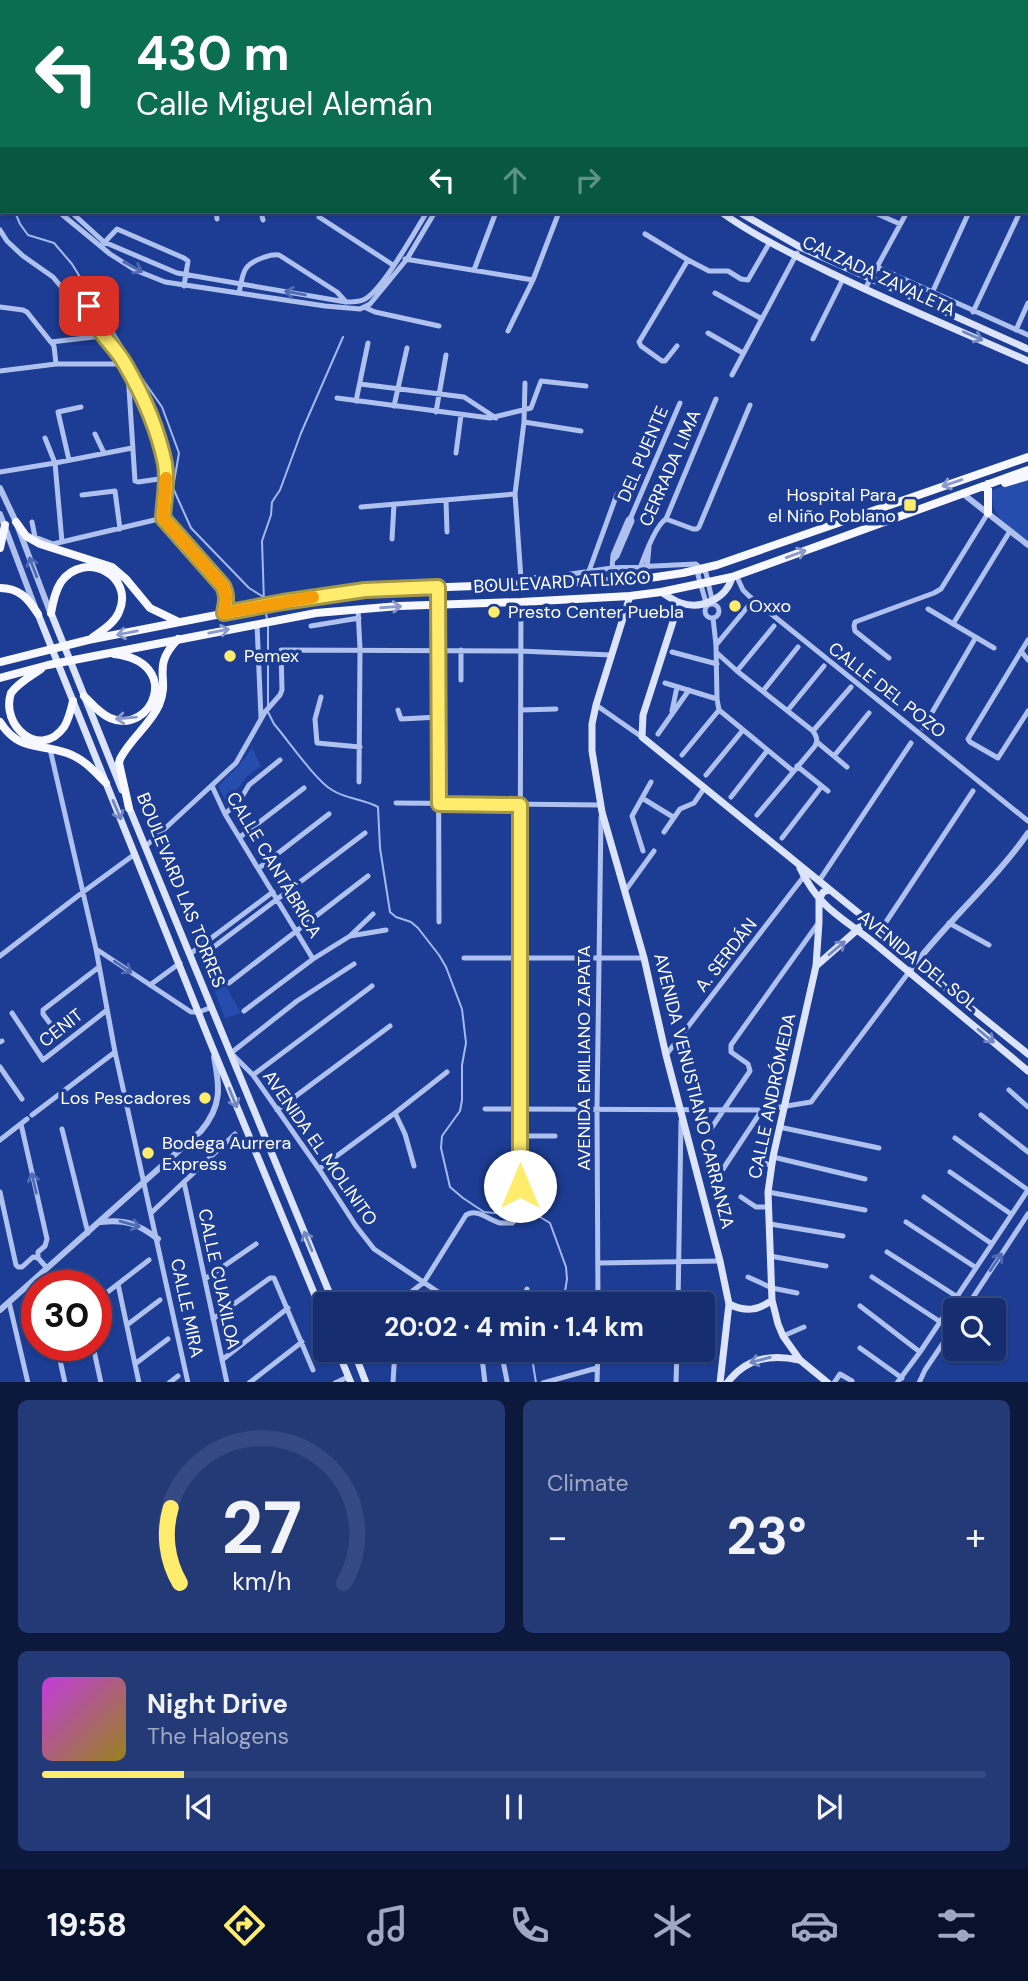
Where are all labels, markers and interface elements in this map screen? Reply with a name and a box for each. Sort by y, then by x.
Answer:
text: 430 m [136,21,290,85]
icon: left [21,28,112,119]
text: Calle Miguel Alemán [136,83,433,125]
icon: left [423,161,461,199]
icon: ahead [496,161,534,199]
icon: right [569,161,607,199]
street label: CALZADA ZAVALETA [799,230,960,322]
one-way arrow [122,261,143,275]
pin [59,276,119,336]
one-way arrow [284,286,307,299]
icon: arrive [70,287,108,325]
one-way arrow [962,330,983,343]
street label: DEL PUENTE [612,402,674,506]
street label: CERRADA LIMA [634,406,706,530]
one-way arrow [941,478,963,490]
place label: Hospital Para el Niño Poblano [768,483,896,528]
marker: Hospital Para el Niño Poblano [902,497,918,513]
one-way arrow [785,547,807,559]
one-way arrow [26,557,38,579]
street label: BOULEVARD ATLIXCO [473,565,651,599]
place label: Oxxo [749,594,791,618]
marker: Oxxo [727,598,743,614]
one-way arrow [379,600,401,613]
place label: Presto Center Puebla [508,600,684,624]
marker: Presto Center Puebla [486,604,502,620]
one-way arrow [207,623,230,637]
one-way arrow [116,626,139,640]
street label: CALLE DEL POZO [823,637,951,744]
place label: Pemex [244,644,299,668]
marker: Pemex [222,648,238,664]
one-way arrow [115,712,137,725]
street label: CALLE CANTÁBRICA [221,787,327,943]
street label: BOULEVARD LAS TORRES [131,789,231,991]
one-way arrow [111,799,124,820]
street label: AVENIDA DEL SOL [853,905,983,1017]
street label: A. SERDÁN [690,913,762,997]
one-way arrow [828,941,846,956]
street label: AVENIDA EMILIANO ZAPATA [572,945,596,1171]
street label: AVENIDA VENUSTIANO CARRANZA [648,951,740,1231]
one-way arrow [113,960,132,975]
street label: CENIT [34,1003,88,1053]
street label: CALLE ANDRÓMEDA [743,1011,801,1181]
one-way arrow [976,1028,994,1044]
street label: AVENIDA EL MOLINITO [257,1066,383,1231]
place label: Los Pescadores [61,1086,191,1110]
one-way arrow [228,1086,241,1108]
marker: Los Pescadores [197,1090,213,1106]
place label: Bodega Aurrera Express [162,1131,291,1176]
marker: Bodega Aurrera Express [140,1145,156,1161]
position arrow [483,1149,557,1223]
one-way arrow [27,1172,40,1195]
street label: CALLE CUAXILOA [192,1207,246,1351]
one-way arrow [119,1219,141,1232]
one-way arrow [301,1230,314,1252]
one-way arrow [989,1253,1003,1273]
street label: CALLE MIRA [165,1256,209,1360]
speed limit sign: 30 [21,1270,112,1361]
map controls [943,1298,1006,1361]
button: search [943,1298,1006,1361]
text: 20:02 · 4 min · 1.4 km [384,1310,644,1344]
one-way arrow [749,1354,772,1367]
text: Climate [547,1468,629,1498]
text: 27 [221,1481,302,1576]
text: 23° [726,1502,807,1570]
text: − [547,1512,568,1562]
text: + [965,1512,986,1562]
text: km/h [232,1564,291,1597]
text: Night Drive [147,1687,288,1721]
text: The Halogens [147,1721,289,1751]
icon: previous [180,1788,218,1826]
icon: pause [495,1788,533,1826]
icon: next [810,1788,848,1826]
icon: directions [220,1901,269,1950]
icon: music [363,1901,412,1950]
icon: phone [505,1901,554,1950]
icon: climate [648,1901,697,1950]
icon: car [790,1901,839,1950]
icon: filters [932,1901,981,1950]
text: 19:58 [47,1904,127,1946]

